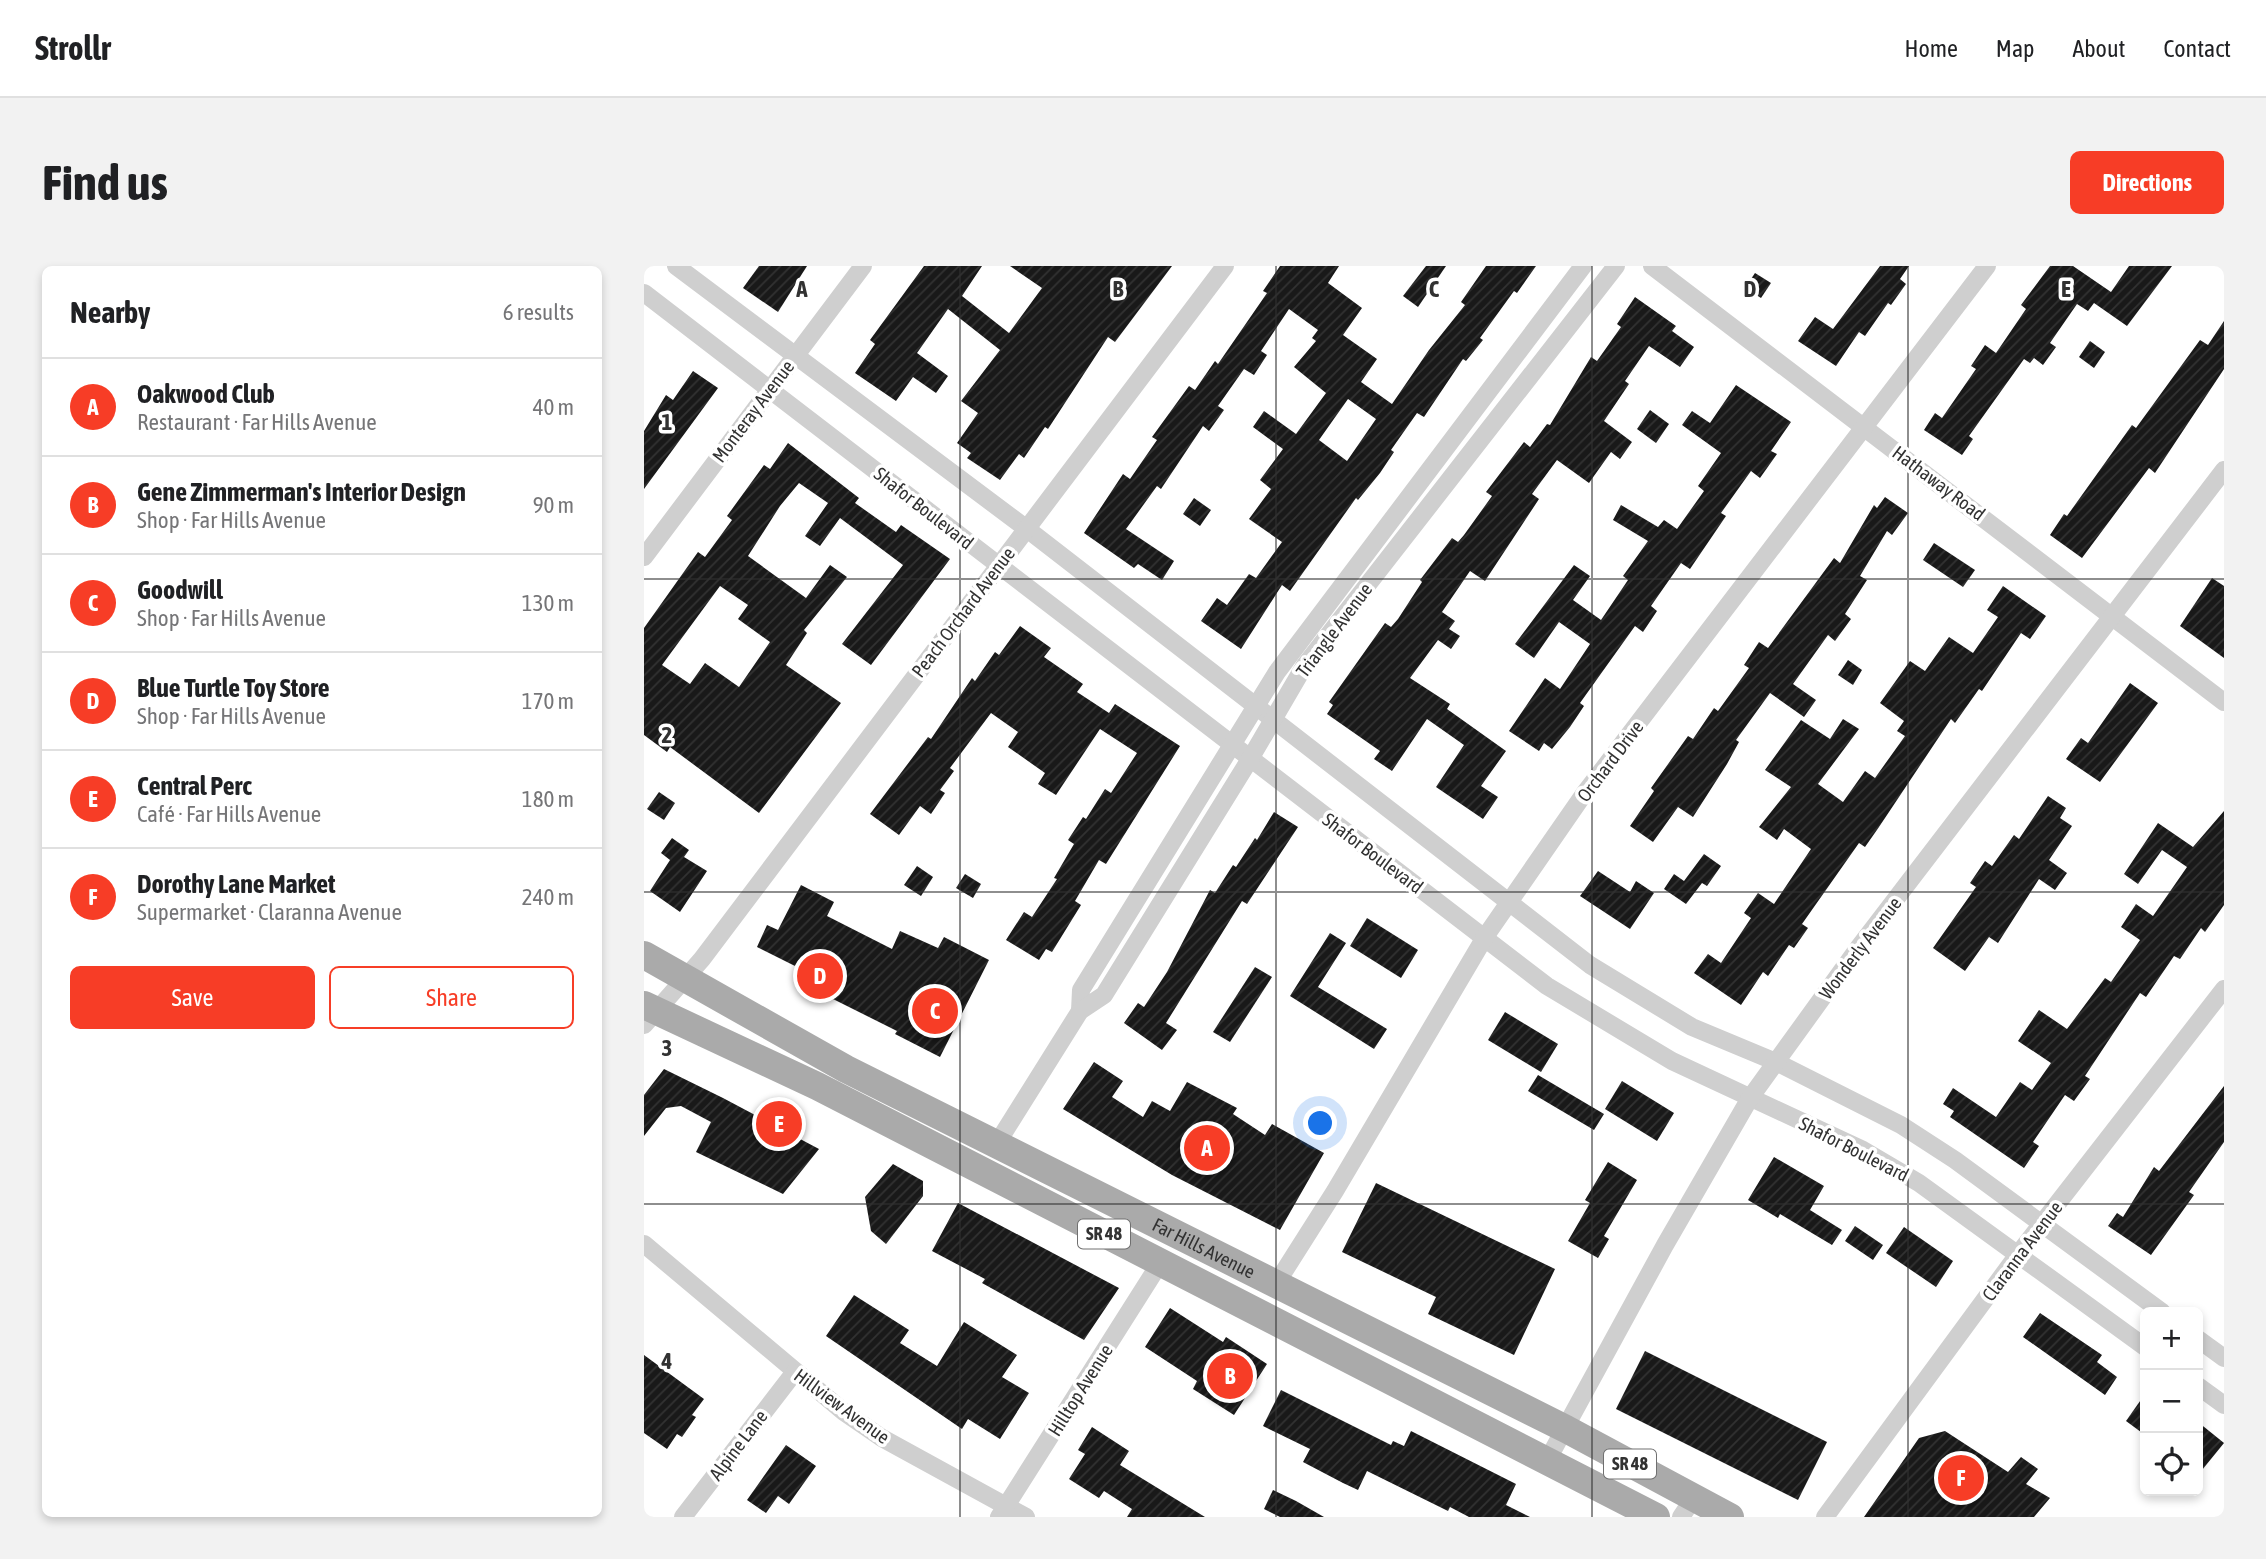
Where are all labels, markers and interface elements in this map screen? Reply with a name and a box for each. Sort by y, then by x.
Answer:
text: Strollr [35,29,111,67]
text: Home [1904,35,1958,62]
text: Map [1996,35,2034,62]
text: About [2072,35,2125,62]
text: Contact [2163,35,2231,62]
button: Directions [2070,151,2224,214]
text: Find us [42,154,168,210]
text: A [795,276,808,302]
text: B [1113,276,1124,302]
text: C [1429,276,1440,302]
text: D [1744,276,1757,302]
text: E [2061,276,2071,302]
text: Nearby [70,295,150,329]
text: 6 results [503,299,574,325]
street label: Monteray Avenue [708,356,798,466]
text: Oakwood Club [137,379,275,409]
text: A [87,394,99,420]
text: 40 m [533,394,574,420]
text: Restaurant · Far Hills Avenue [137,409,377,435]
text: 1 [662,409,673,435]
street label: Hathaway Road [1888,441,1990,525]
street label: Shafor Boulevard [870,462,978,554]
text: Gene Zimmerman's Interior Design [137,477,466,507]
text: B [88,492,98,518]
text: 90 m [533,492,574,518]
text: Shop · Far Hills Avenue [137,507,326,533]
street label: Peach Orchard Avenue [907,543,1019,681]
text: Goodwill [137,575,223,605]
street label: Triangle Avenue [1291,579,1377,681]
text: C [88,590,98,616]
text: 130 m [522,590,574,616]
text: Shop · Far Hills Avenue [137,605,326,631]
text: Blue Turtle Toy Store [137,673,330,703]
text: D [87,688,99,714]
text: 170 m [522,688,574,714]
text: Shop · Far Hills Avenue [137,703,326,729]
street label: Orchard Drive [1572,716,1648,806]
text: 2 [662,722,672,748]
text: Central Perc [137,771,252,801]
text: E [88,786,98,812]
text: 180 m [522,786,574,812]
text: Café · Far Hills Avenue [137,801,321,827]
street label: Shafor Boulevard [1319,808,1427,898]
text: Dorothy Lane Market [137,869,336,899]
text: F [88,884,98,910]
text: 240 m [522,884,574,910]
street label: Wonderly Avenue [1814,892,1906,1004]
text: Supermarket · Claranna Avenue [137,899,402,925]
pin: D [797,950,843,1002]
button: Save [70,966,315,1029]
button: Share [329,966,574,1029]
pin: C [912,985,958,1037]
text: 3 [662,1035,672,1061]
pin: E [756,1098,802,1150]
your location [1303,1106,1337,1140]
street label: Shafor Boulevard [1796,1112,1912,1186]
pin: A [1184,1122,1230,1174]
street label: Claranna Avenue [1977,1197,2067,1305]
street label: Far Hills Avenue [1149,1213,1259,1283]
road number: SR 48 [1078,1219,1130,1248]
map controls [2140,1307,2203,1496]
button: + [2140,1307,2203,1370]
street label: Hilltop Avenue [1043,1340,1117,1440]
text: 4 [661,1348,673,1374]
pin: B [1207,1350,1253,1402]
street label: Hillview Avenue [790,1364,894,1448]
button: − [2140,1370,2203,1433]
street label: Alpine Lane [704,1406,772,1484]
button: locate [2140,1433,2203,1496]
road number: SR 48 [1604,1450,1656,1478]
pin: F [1938,1452,1984,1504]

